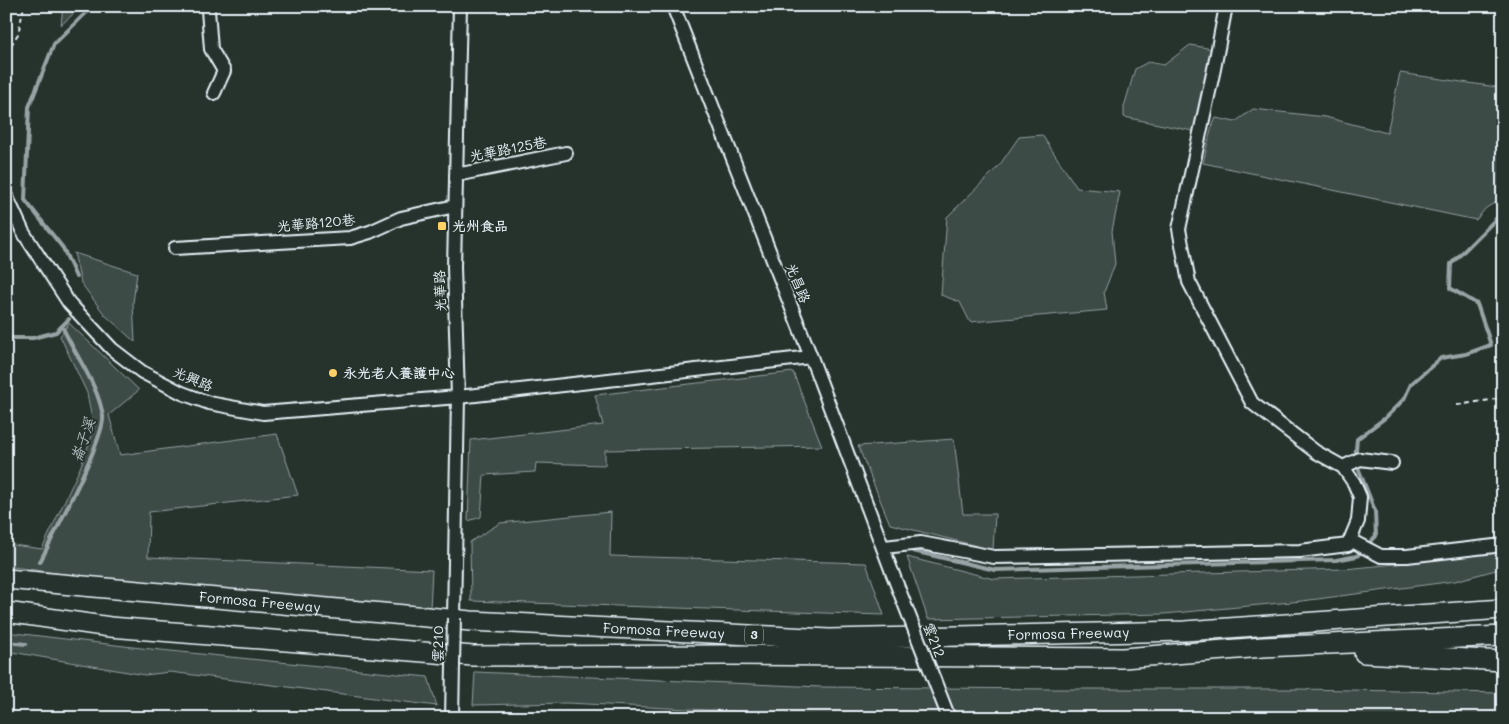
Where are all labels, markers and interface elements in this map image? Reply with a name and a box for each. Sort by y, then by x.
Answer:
street label: 光華路125巷 [468,132,549,165]
street label: 光華路120巷 [276,210,357,235]
place label: 光州食品 [452,216,508,235]
marker: 光州食品 [436,220,448,232]
street label: 光昌路 [782,260,815,306]
street label: 光華路 [429,270,450,312]
street label: 光興路 [170,362,216,395]
place label: 永光老人養護中心 [343,363,455,382]
marker: 永光老人養護中心 [327,367,339,379]
water label: 崙子溪 [65,414,99,464]
street label: Formosa Freeway [198,587,322,616]
street label: Formosa Freeway [603,618,725,643]
street label: 雲212 [919,620,950,660]
street label: Formosa Freeway [1007,622,1130,644]
street label: 雲210 [428,625,447,663]
road number: 3 [745,626,763,644]

